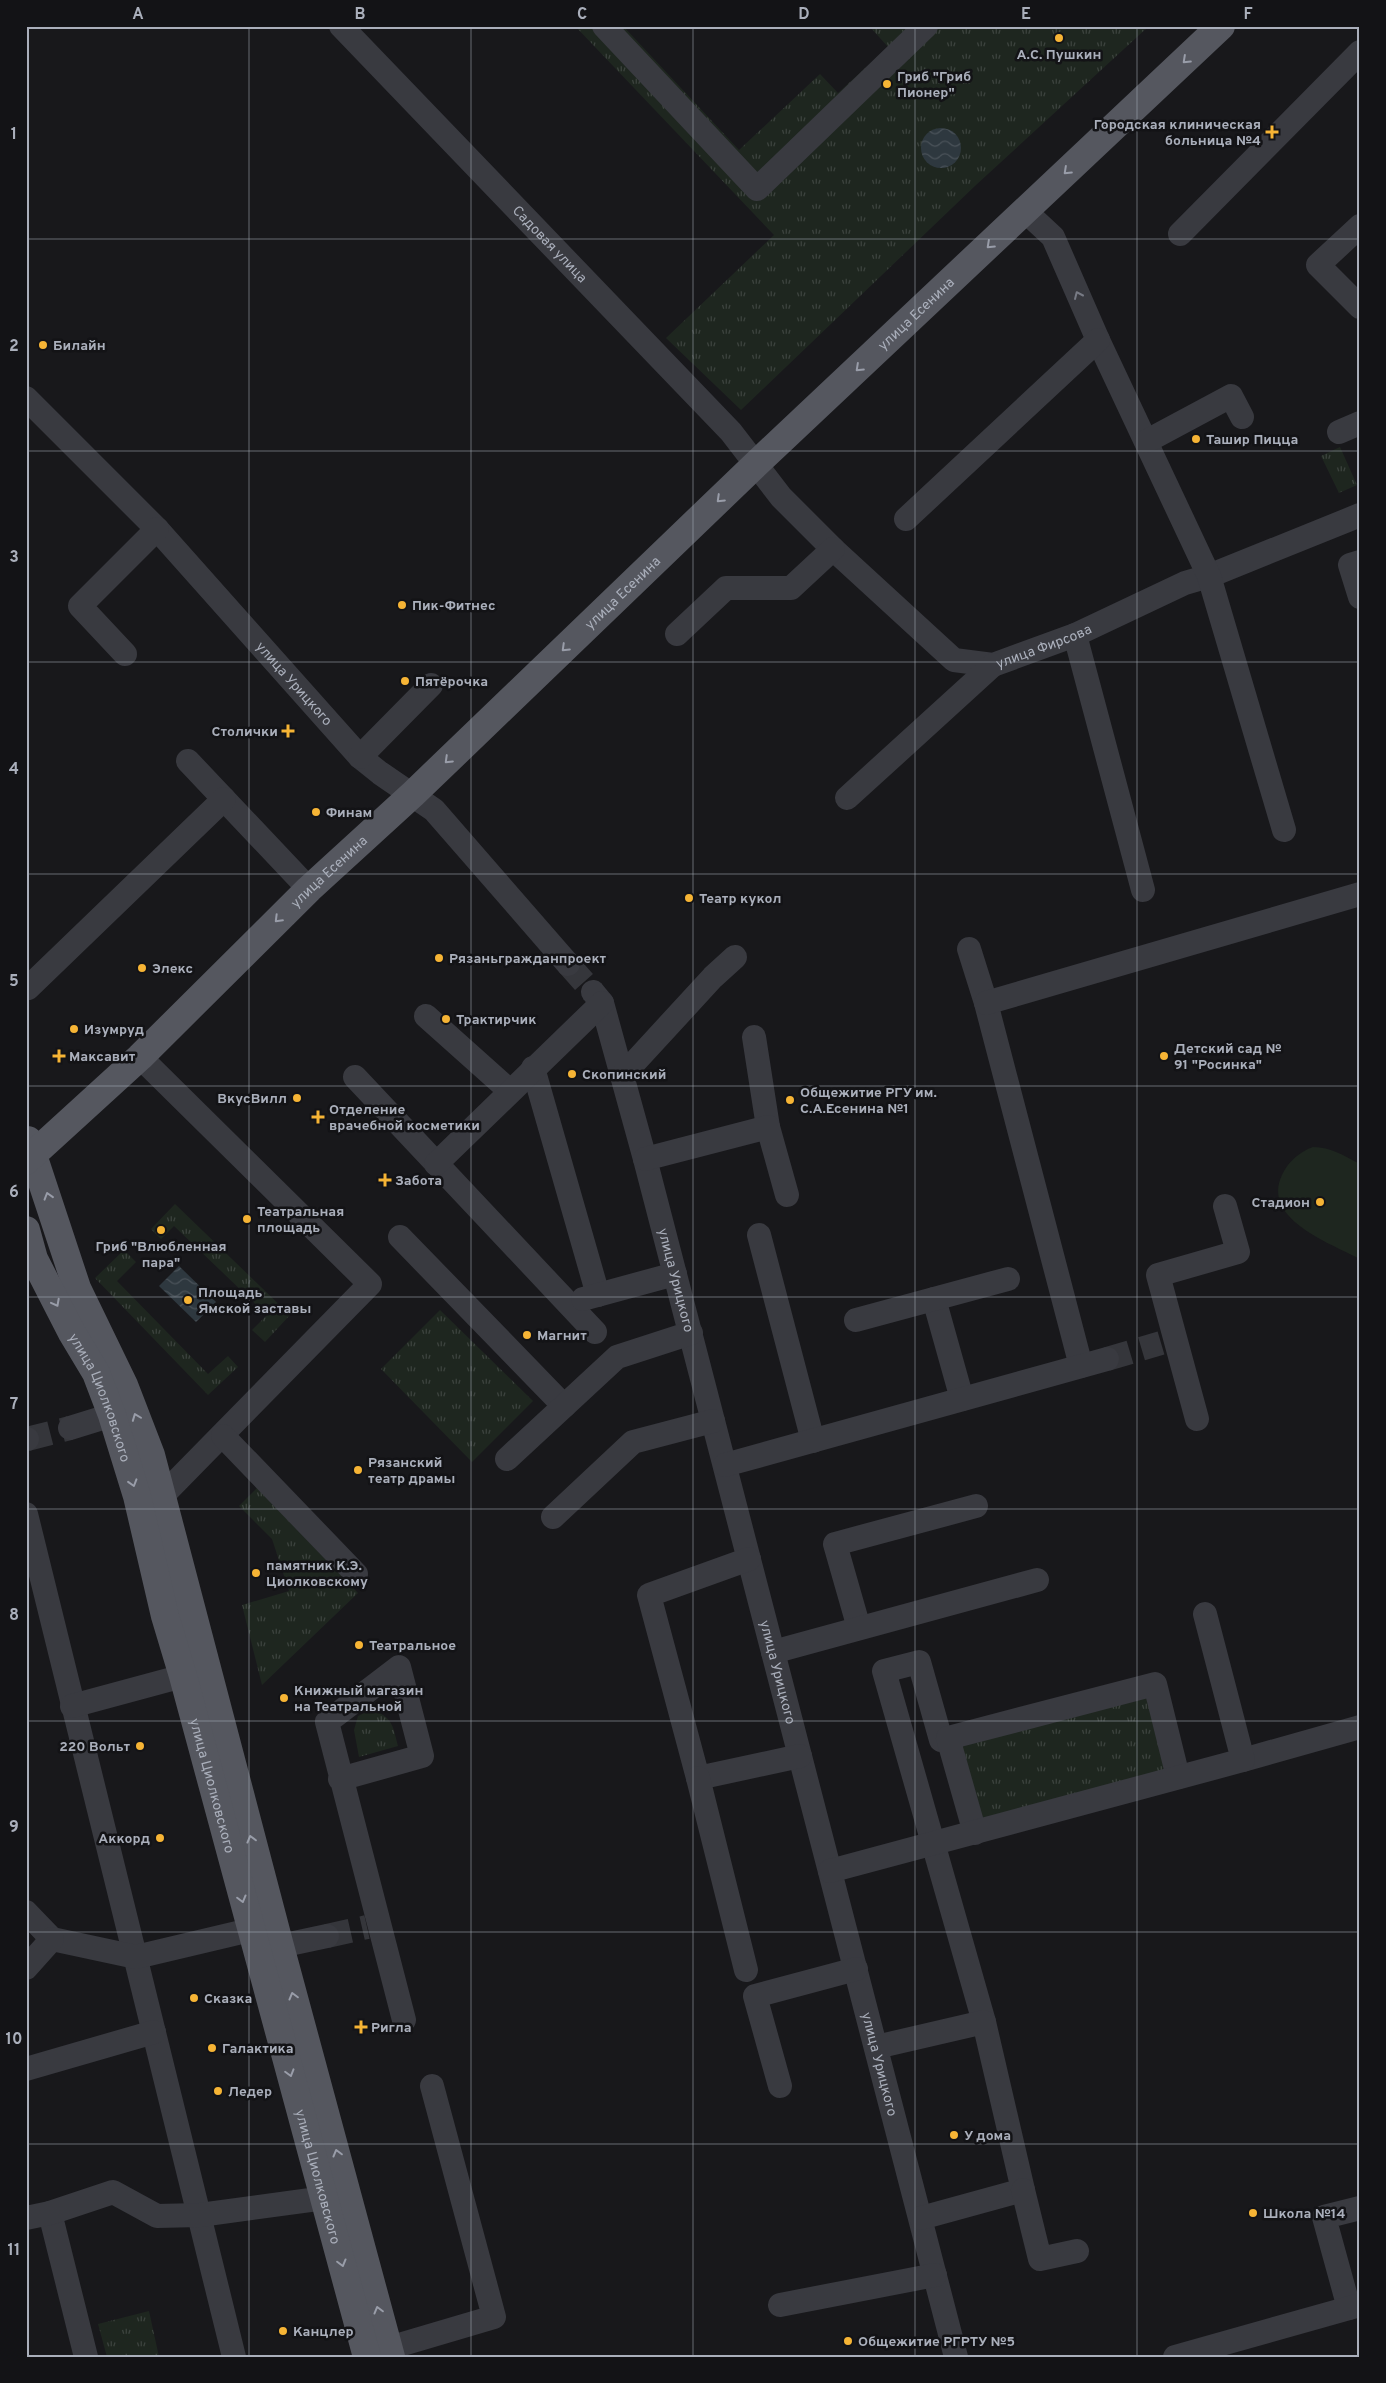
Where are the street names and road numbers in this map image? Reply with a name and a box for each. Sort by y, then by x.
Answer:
street label: Садовая улица [508,203,590,287]
street label: улица Есенина [875,275,959,355]
street label: улица Есенина [582,553,665,634]
street label: улица Фирсова [994,621,1095,673]
street label: улица Урицкого [251,639,335,730]
street label: улица Есенина [288,833,372,912]
street label: улица Урицкого [653,1226,697,1334]
street label: улица Циолковского [64,1330,133,1465]
street label: улица Урицкого [755,1618,798,1726]
street label: улица Циолковского [185,1717,238,1855]
street label: улица Урицкого [857,2010,900,2118]
street label: улица Циолковского [290,2108,343,2246]

